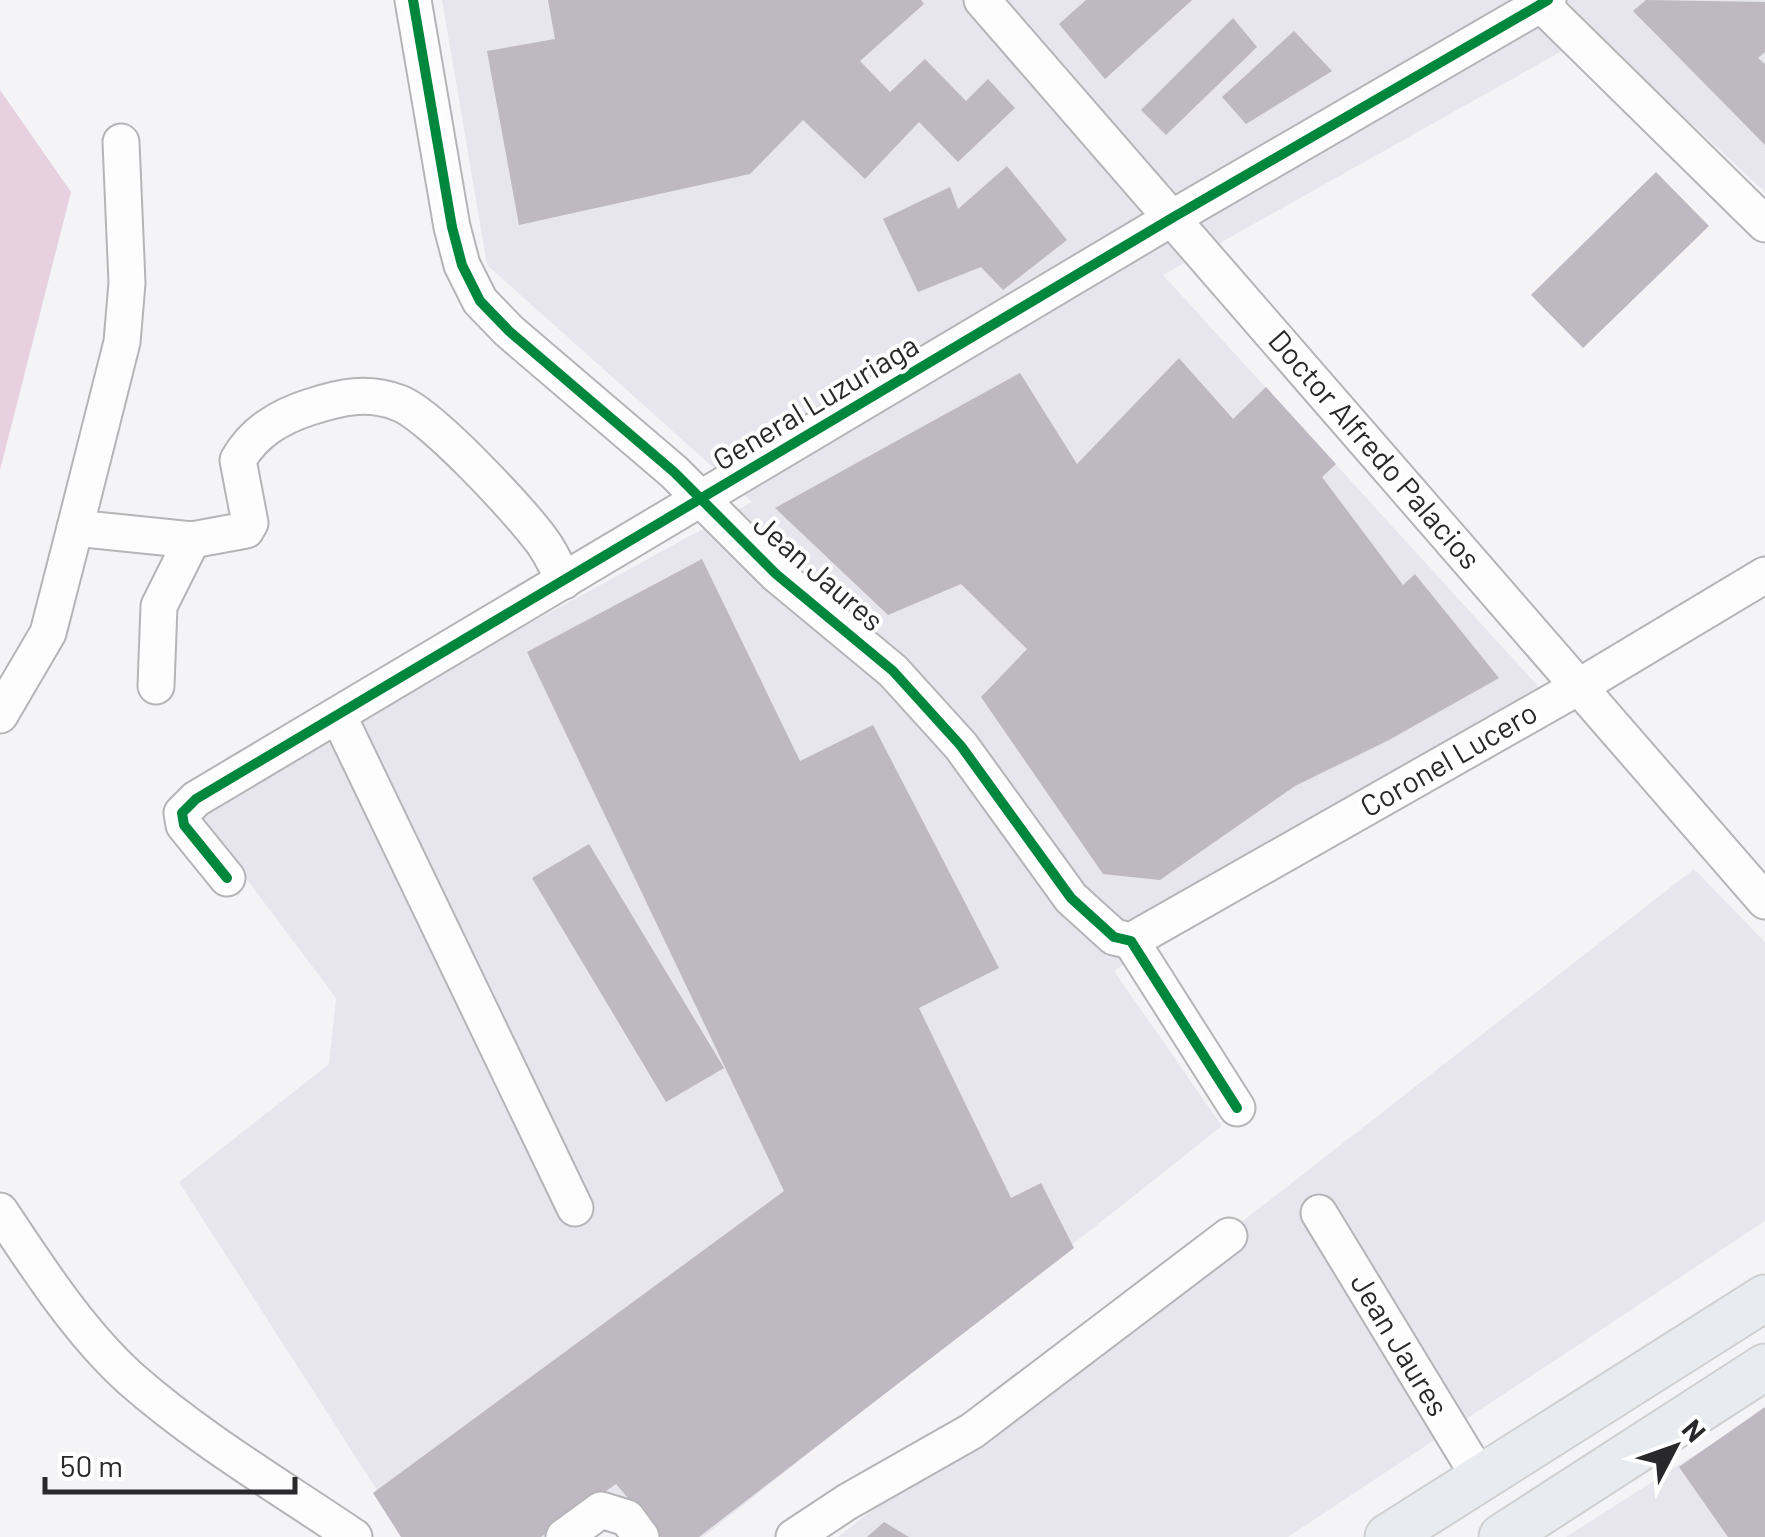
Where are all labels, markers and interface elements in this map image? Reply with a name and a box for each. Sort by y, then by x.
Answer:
street label: Doctor Alfredo Palacios [1262,322,1489,576]
street label: General Luzuriaga [706,326,924,477]
street label: Jean Jaures [747,505,892,638]
street label: Coronel Lucero [1353,693,1543,823]
street label: Jean Jaures [1344,1266,1457,1422]
north arrow [1625,1397,1725,1497]
text: N [1676,1412,1714,1448]
scale bar [45,1432,295,1494]
text: 50 m [60,1447,123,1483]

